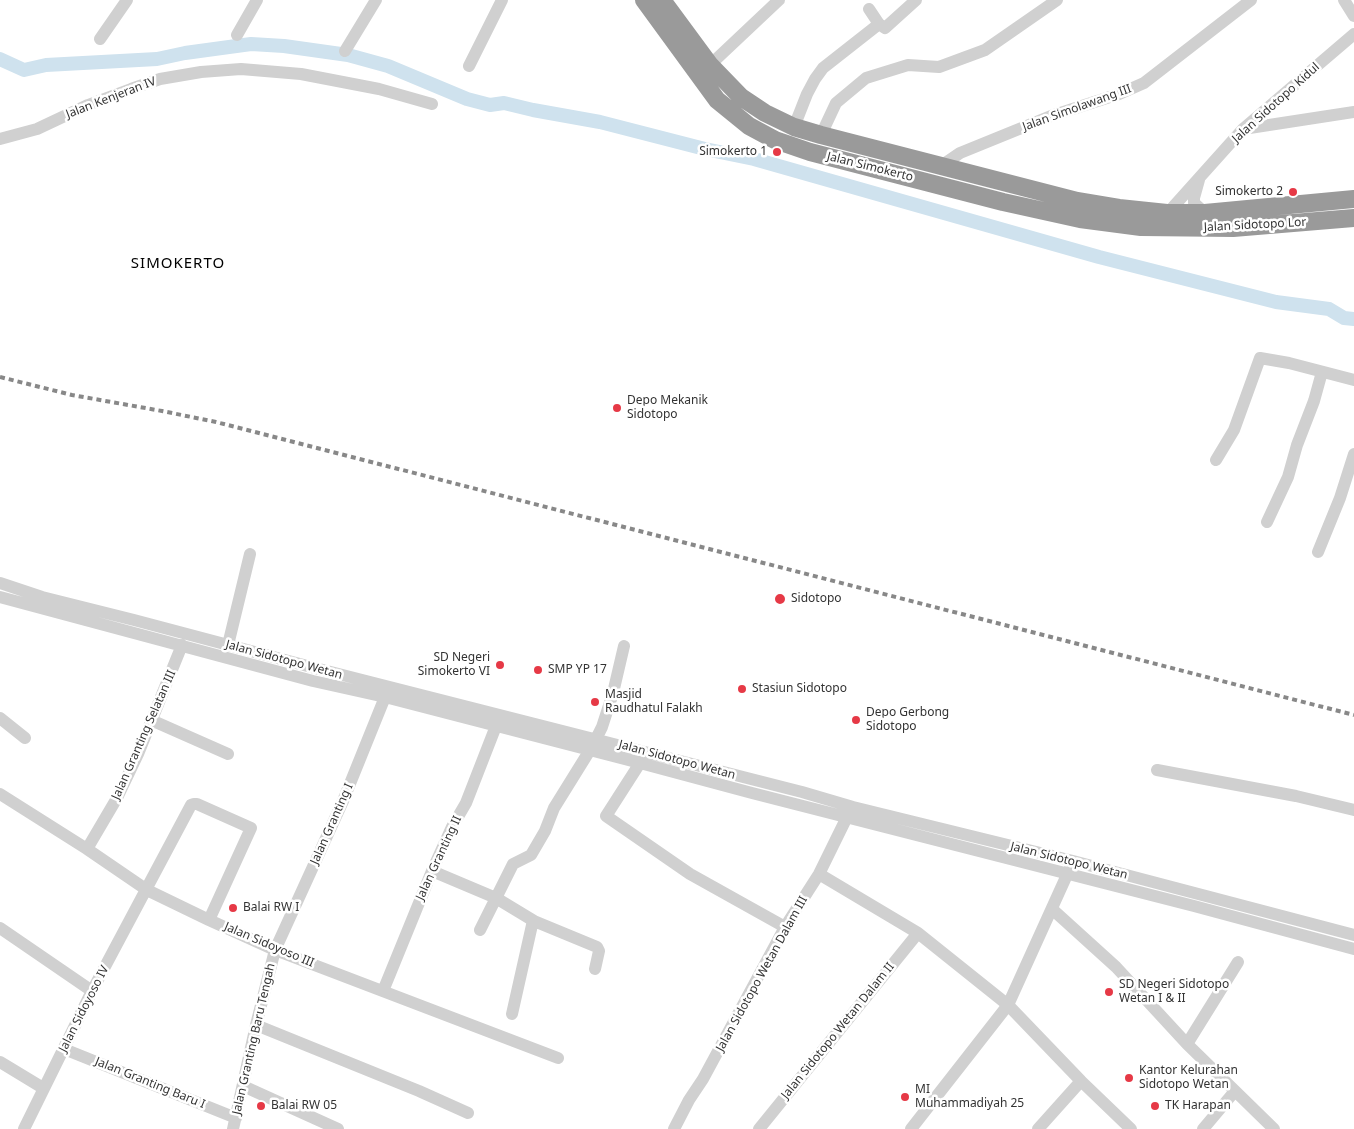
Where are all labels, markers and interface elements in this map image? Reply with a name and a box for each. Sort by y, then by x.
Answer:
street label: Jalan Sidotopo Kidul [1229,60,1323,146]
street label: Jalan Kenjeran IV [64,74,158,122]
street label: Jalan Simolawang III [1021,82,1133,134]
place label: Simokerto 1 [699,145,767,159]
marker: Simokerto 1 [771,146,783,158]
street label: Jalan Simokerto [825,149,915,185]
place label: Simokerto 2 [1215,185,1283,199]
marker: Simokerto 2 [1287,186,1299,198]
street label: Jalan Sidotopo Lor [1203,215,1307,235]
district label: SIMOKERTO [130,255,226,273]
place label: Depo Mekanik Sidotopo [627,394,708,422]
marker: Depo Mekanik Sidotopo [611,402,623,414]
marker: Sidotopo [773,592,787,606]
place label: Sidotopo [791,592,842,606]
street label: Jalan Sidotopo Wetan [224,637,344,683]
place label: SD Negeri Simokerto VI [418,651,490,679]
marker: SD Negeri Simokerto VI [494,659,506,671]
place label: SMP YP 17 [548,663,607,677]
marker: SMP YP 17 [532,664,544,676]
street label: Jalan Granting Selatan III [109,668,179,802]
place label: Stasiun Sidotopo [752,682,847,696]
marker: Stasiun Sidotopo [736,683,748,695]
place label: Masjid Raudhatul Falakh [605,688,703,716]
marker: Masjid Raudhatul Falakh [589,696,601,708]
place label: Depo Gerbong Sidotopo [866,706,949,734]
marker: Depo Gerbong Sidotopo [850,714,862,726]
street label: Jalan Sidotopo Wetan [617,737,737,783]
street label: Jalan Granting I [308,781,356,867]
street label: Jalan Granting II [413,814,465,902]
street label: Jalan Sidotopo Wetan [1009,839,1129,883]
street label: Jalan Sidotopo Wetan Dalam III [713,894,811,1054]
place label: Balai RW I [243,901,299,915]
marker: Balai RW I [227,902,239,914]
street label: Jalan Sidoyoso III [222,920,316,970]
street label: Jalan Sidotopo Wetan Dalam II [779,960,897,1102]
street label: Jalan Granting Baru Tengah [230,962,278,1116]
street label: Jalan Sidoyoso IV [56,963,112,1055]
place label: SD Negeri Sidotopo Wetan I & II [1119,978,1229,1006]
marker: SD Negeri Sidotopo Wetan I & II [1103,986,1115,998]
street label: Jalan Granting Baru I [93,1054,207,1112]
place label: Kantor Kelurahan Sidotopo Wetan [1139,1064,1238,1092]
marker: Kantor Kelurahan Sidotopo Wetan [1123,1072,1135,1084]
place label: MI Muhammadiyah 25 [915,1083,1024,1111]
marker: MI Muhammadiyah 25 [899,1091,911,1103]
place label: Balai RW 05 [271,1099,337,1113]
place label: TK Harapan [1165,1099,1231,1113]
marker: Balai RW 05 [255,1100,267,1112]
marker: TK Harapan [1149,1100,1161,1112]

